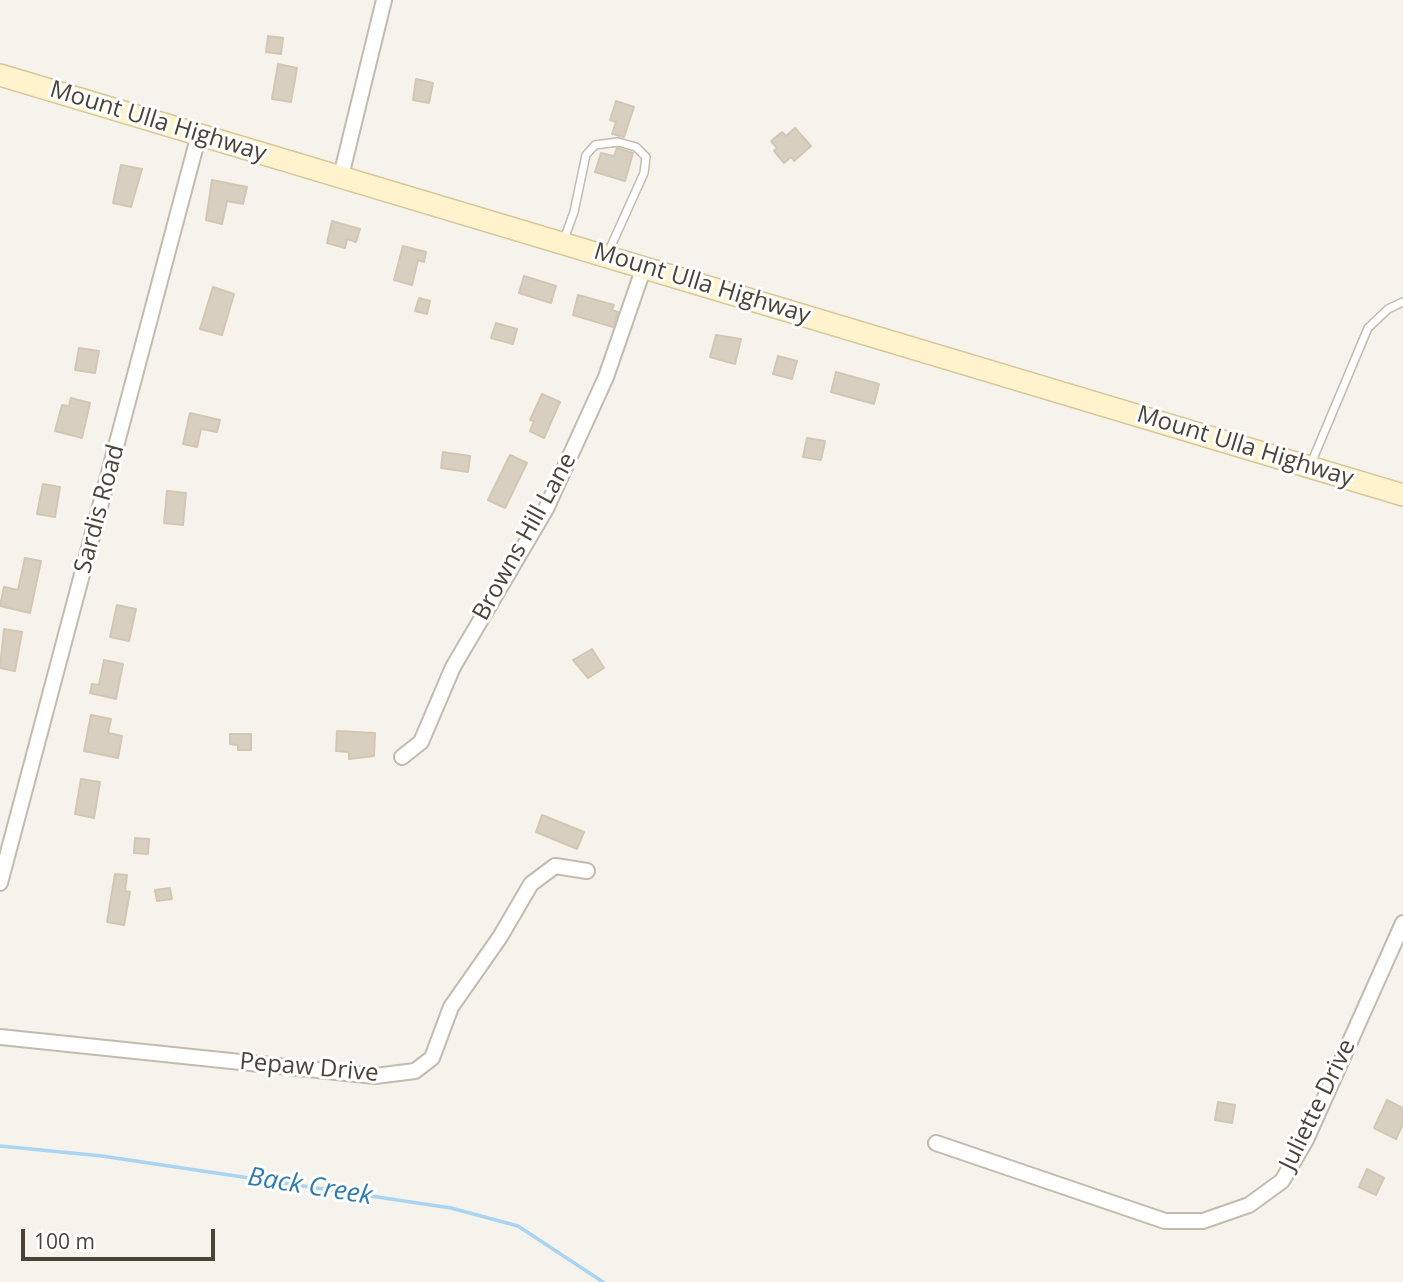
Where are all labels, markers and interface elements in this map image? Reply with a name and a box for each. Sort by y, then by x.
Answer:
street label: Mount Ulla Highway [46,75,270,169]
street label: Mount Ulla Highway [590,237,814,331]
street label: Mount Ulla Highway [1133,400,1357,494]
street label: Sardis Road [69,442,131,576]
street label: Browns Hill Lane [467,448,583,626]
street label: Juliette Drive [1274,1035,1362,1175]
street label: Pepaw Drive [238,1048,380,1088]
water label: Back Creek [245,1162,375,1212]
scale bar [24,1216,219,1260]
text: 100 m [34,1227,95,1255]

